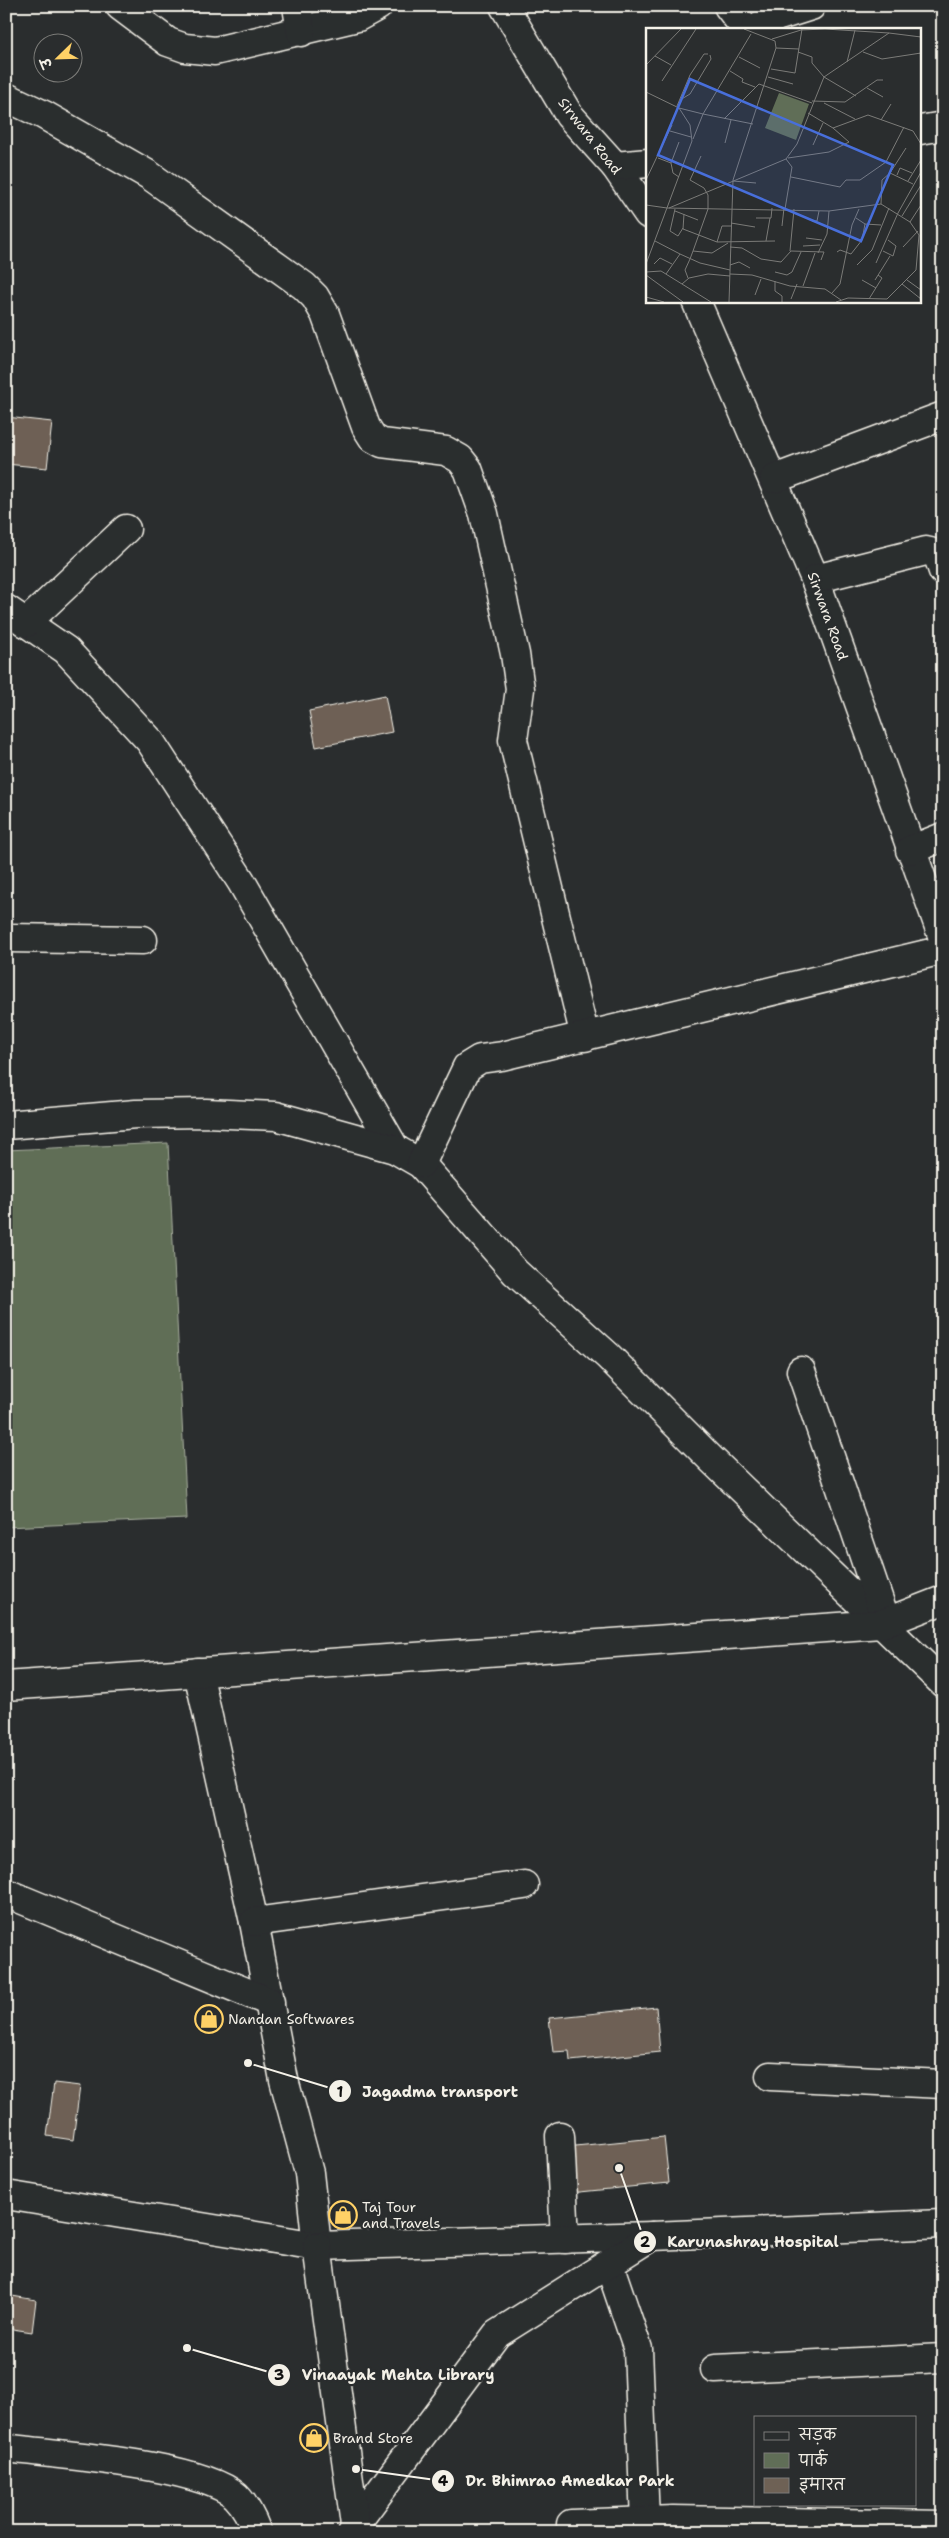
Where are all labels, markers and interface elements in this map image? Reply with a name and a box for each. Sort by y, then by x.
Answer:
inset map [646,28,922,302]
north arrow [32,32,82,82]
text: उ [35,54,57,73]
street label: Sirwara Road [554,94,626,178]
street label: Sirwara Road [804,569,852,663]
shop icon: Nandan Softwares [194,2004,224,2034]
place label: Nandan Softwares [228,2010,355,2028]
callout: Jagadma transport [327,2076,528,2106]
text: 1 [337,2082,344,2102]
text: Jagadma transport [362,2082,518,2102]
place label: Taj Tour and Travels [362,2198,441,2232]
shop icon: Taj Tour and Travels [328,2200,358,2230]
callout: Karunashray Hospital [632,2227,849,2257]
text: 2 [640,2232,651,2252]
text: Karunashray Hospital [667,2232,839,2252]
callout: Vinaayak Mehta Library [266,2360,504,2390]
text: 3 [274,2365,284,2385]
text: Vinaayak Mehta Library [302,2365,494,2385]
legend [754,2416,916,2506]
shop icon: Brand Store [299,2423,329,2453]
text: सड़क [798,2425,837,2445]
place label: Brand Store [333,2429,413,2447]
text: पार्क [798,2449,829,2471]
callout: Dr. Bhimrao Amedkar Park [430,2466,685,2496]
text: 4 [438,2471,449,2491]
text: Dr. Bhimrao Amedkar Park [465,2471,675,2491]
text: इमारत [799,2475,846,2495]

